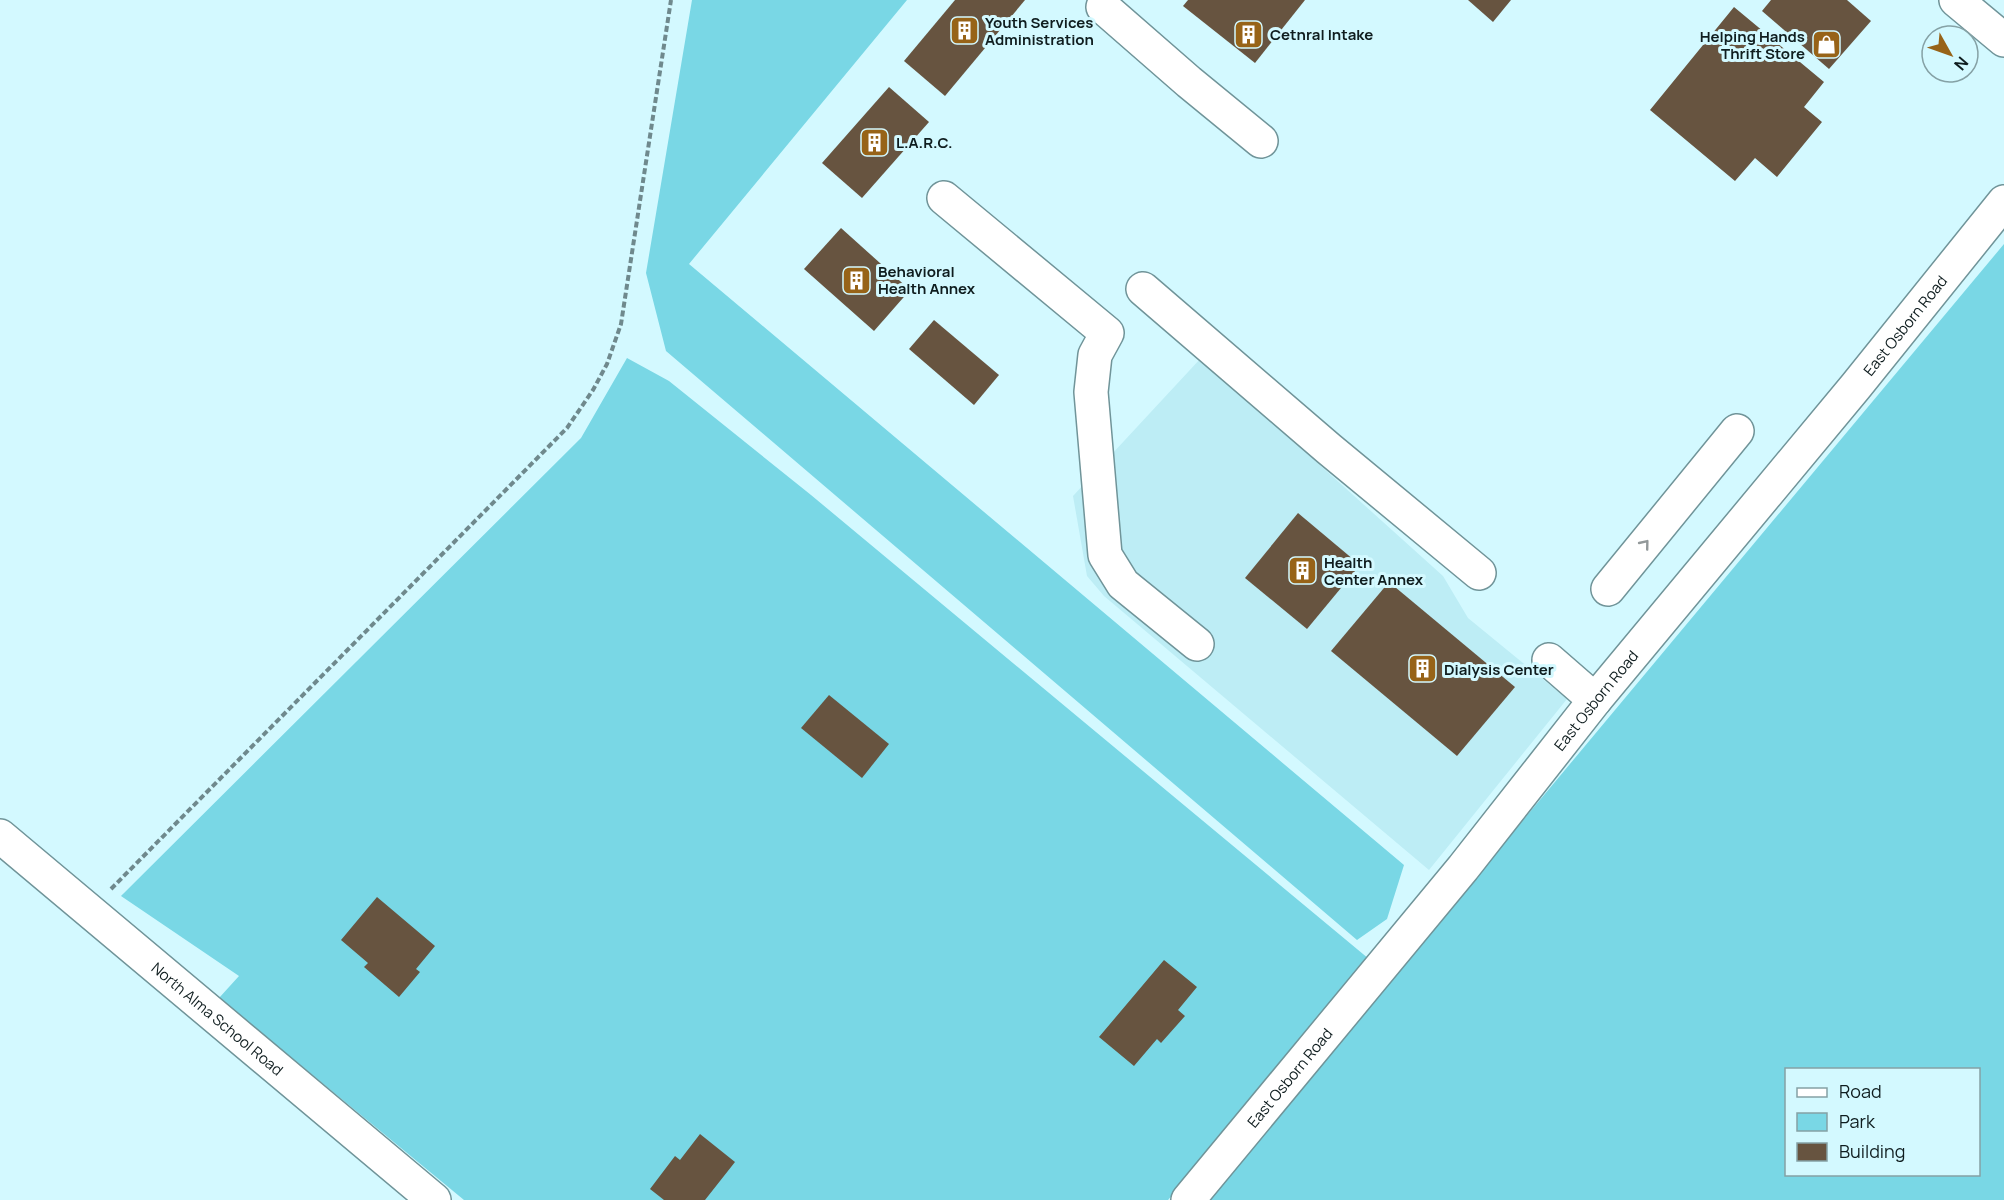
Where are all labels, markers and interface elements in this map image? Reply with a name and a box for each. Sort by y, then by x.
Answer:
place label: Youth Services Administration [985,12,1094,50]
building icon: Youth Services Administration [948,15,980,47]
building icon: Cetnral Intake [1233,18,1265,50]
place label: Cetnral Intake [1270,24,1373,45]
north arrow [1920,24,1980,84]
place label: Helping Hands Thrift Store [1700,26,1805,64]
shop icon: Helping Hands Thrift Store [1810,29,1842,61]
text: N [1949,52,1974,75]
building icon: L.A.R.C. [859,126,891,158]
place label: L.A.R.C. [896,132,953,153]
place label: Behavioral Health Annex [878,261,976,299]
building icon: Behavioral Health Annex [841,264,873,296]
street label: East Osborn Road [1858,271,1952,380]
one-way arrow [1638,540,1649,551]
place label: Health Center Annex [1324,552,1424,590]
building icon: Health Center Annex [1287,555,1319,587]
street label: East Osborn Road [1549,646,1643,755]
building icon: Dialysis Center [1407,653,1439,685]
place label: Dialysis Center [1444,659,1554,680]
street label: North Alma School Road [147,957,288,1080]
street label: East Osborn Road [1242,1023,1337,1132]
legend [1785,1068,1980,1176]
text: Road [1839,1079,1882,1103]
text: Park [1839,1109,1876,1133]
text: Building [1839,1139,1905,1163]

